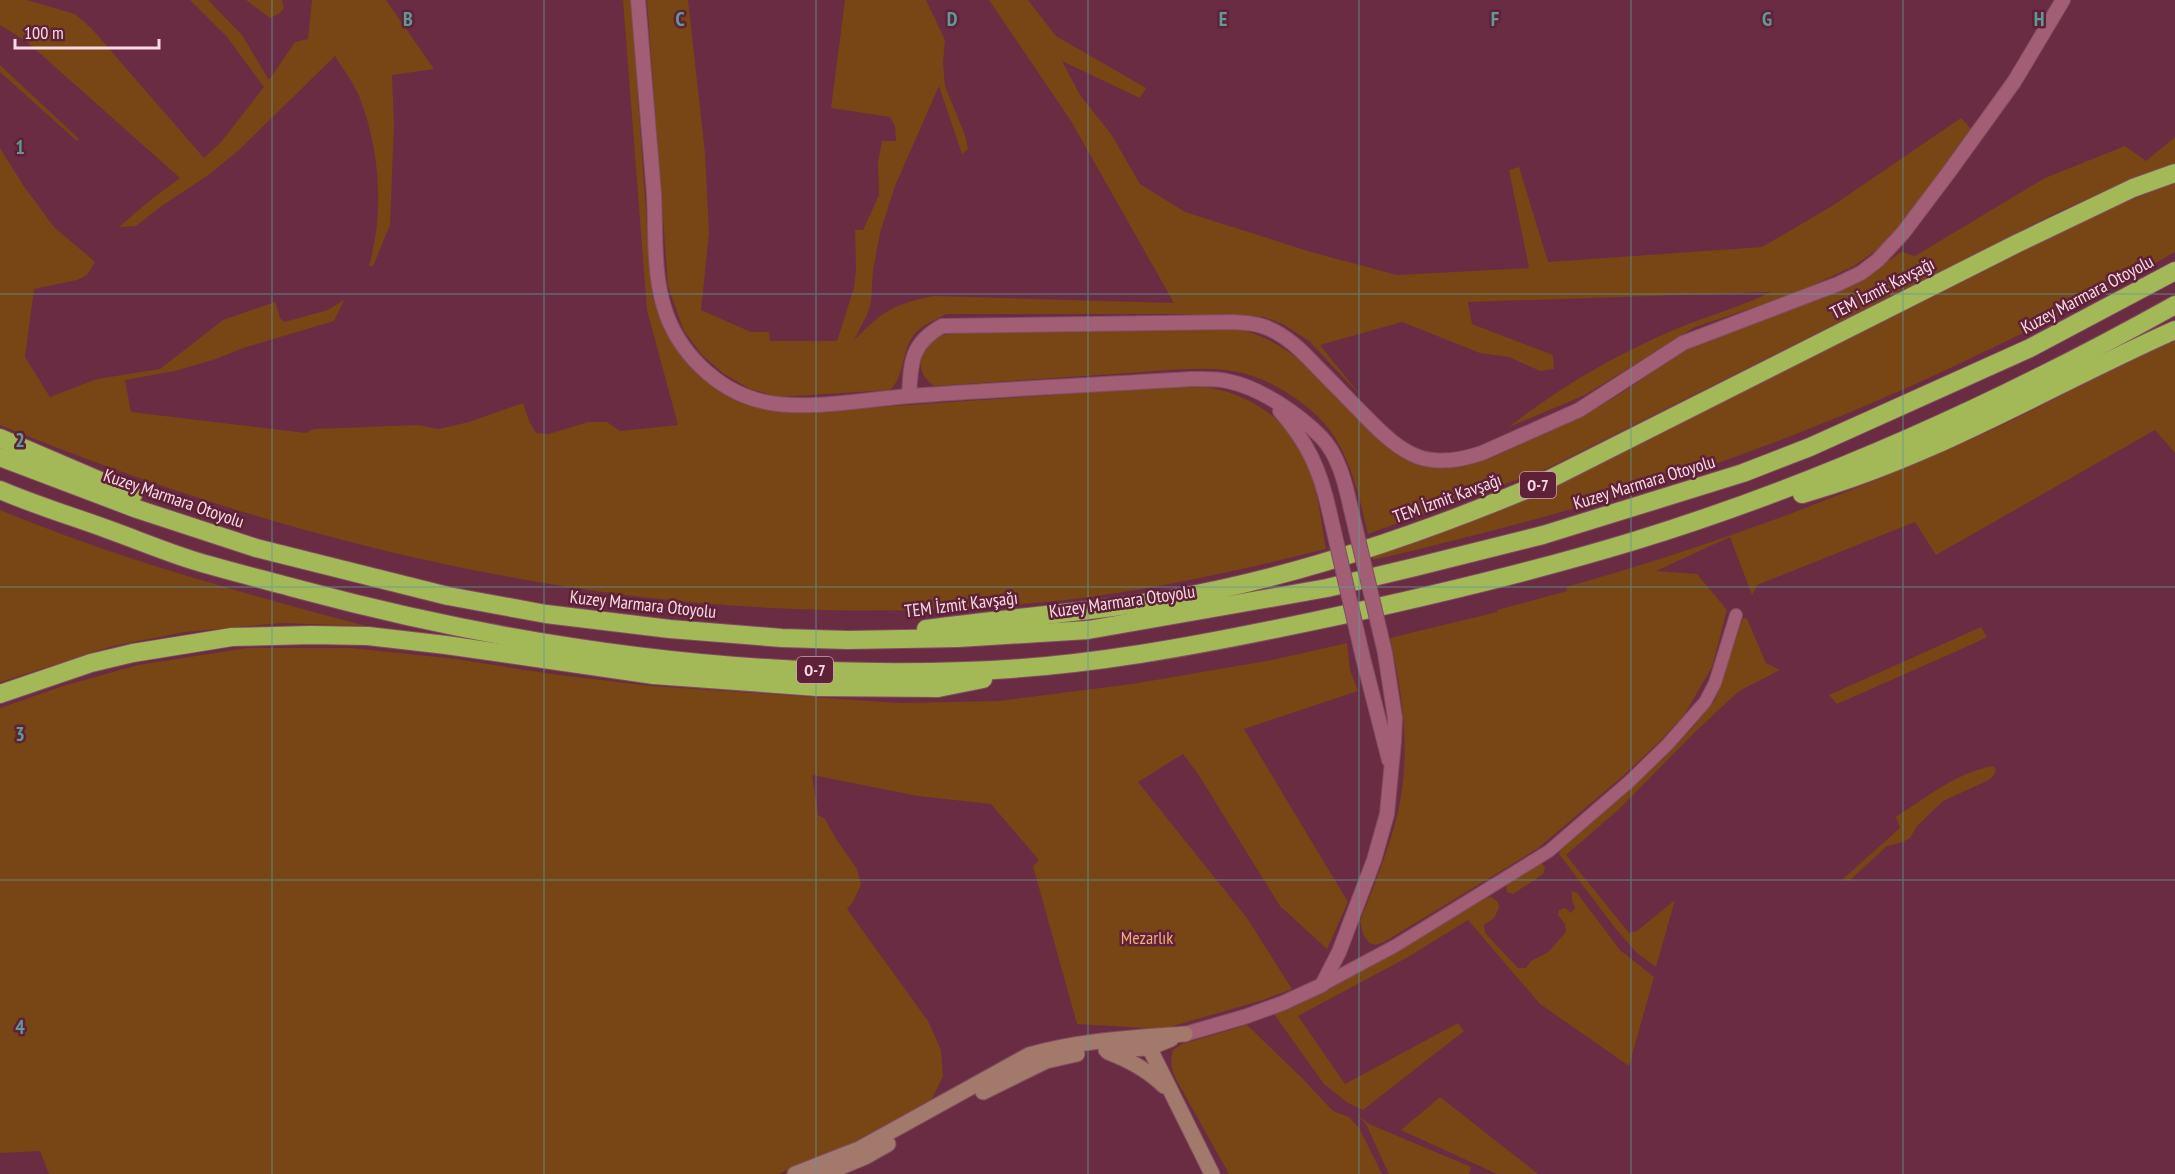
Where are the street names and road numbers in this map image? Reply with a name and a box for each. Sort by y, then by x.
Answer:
street label: Kuzey Marmara Otoyolu [2017,249,2157,339]
street label: TEM İzmit Kavşağı [1826,252,1938,324]
street label: Kuzey Marmara Otoyolu [1570,450,1718,514]
street label: Kuzey Marmara Otoyolu [101,463,247,533]
street label: TEM İzmit Kavşağı [1390,468,1504,528]
road number: O-7 [1520,472,1556,498]
street label: Kuzey Marmara Otoyolu [1048,579,1196,623]
street label: Kuzey Marmara Otoyolu [569,585,717,623]
street label: TEM İzmit Kavşağı [903,586,1019,622]
road number: O-7 [797,657,833,683]

